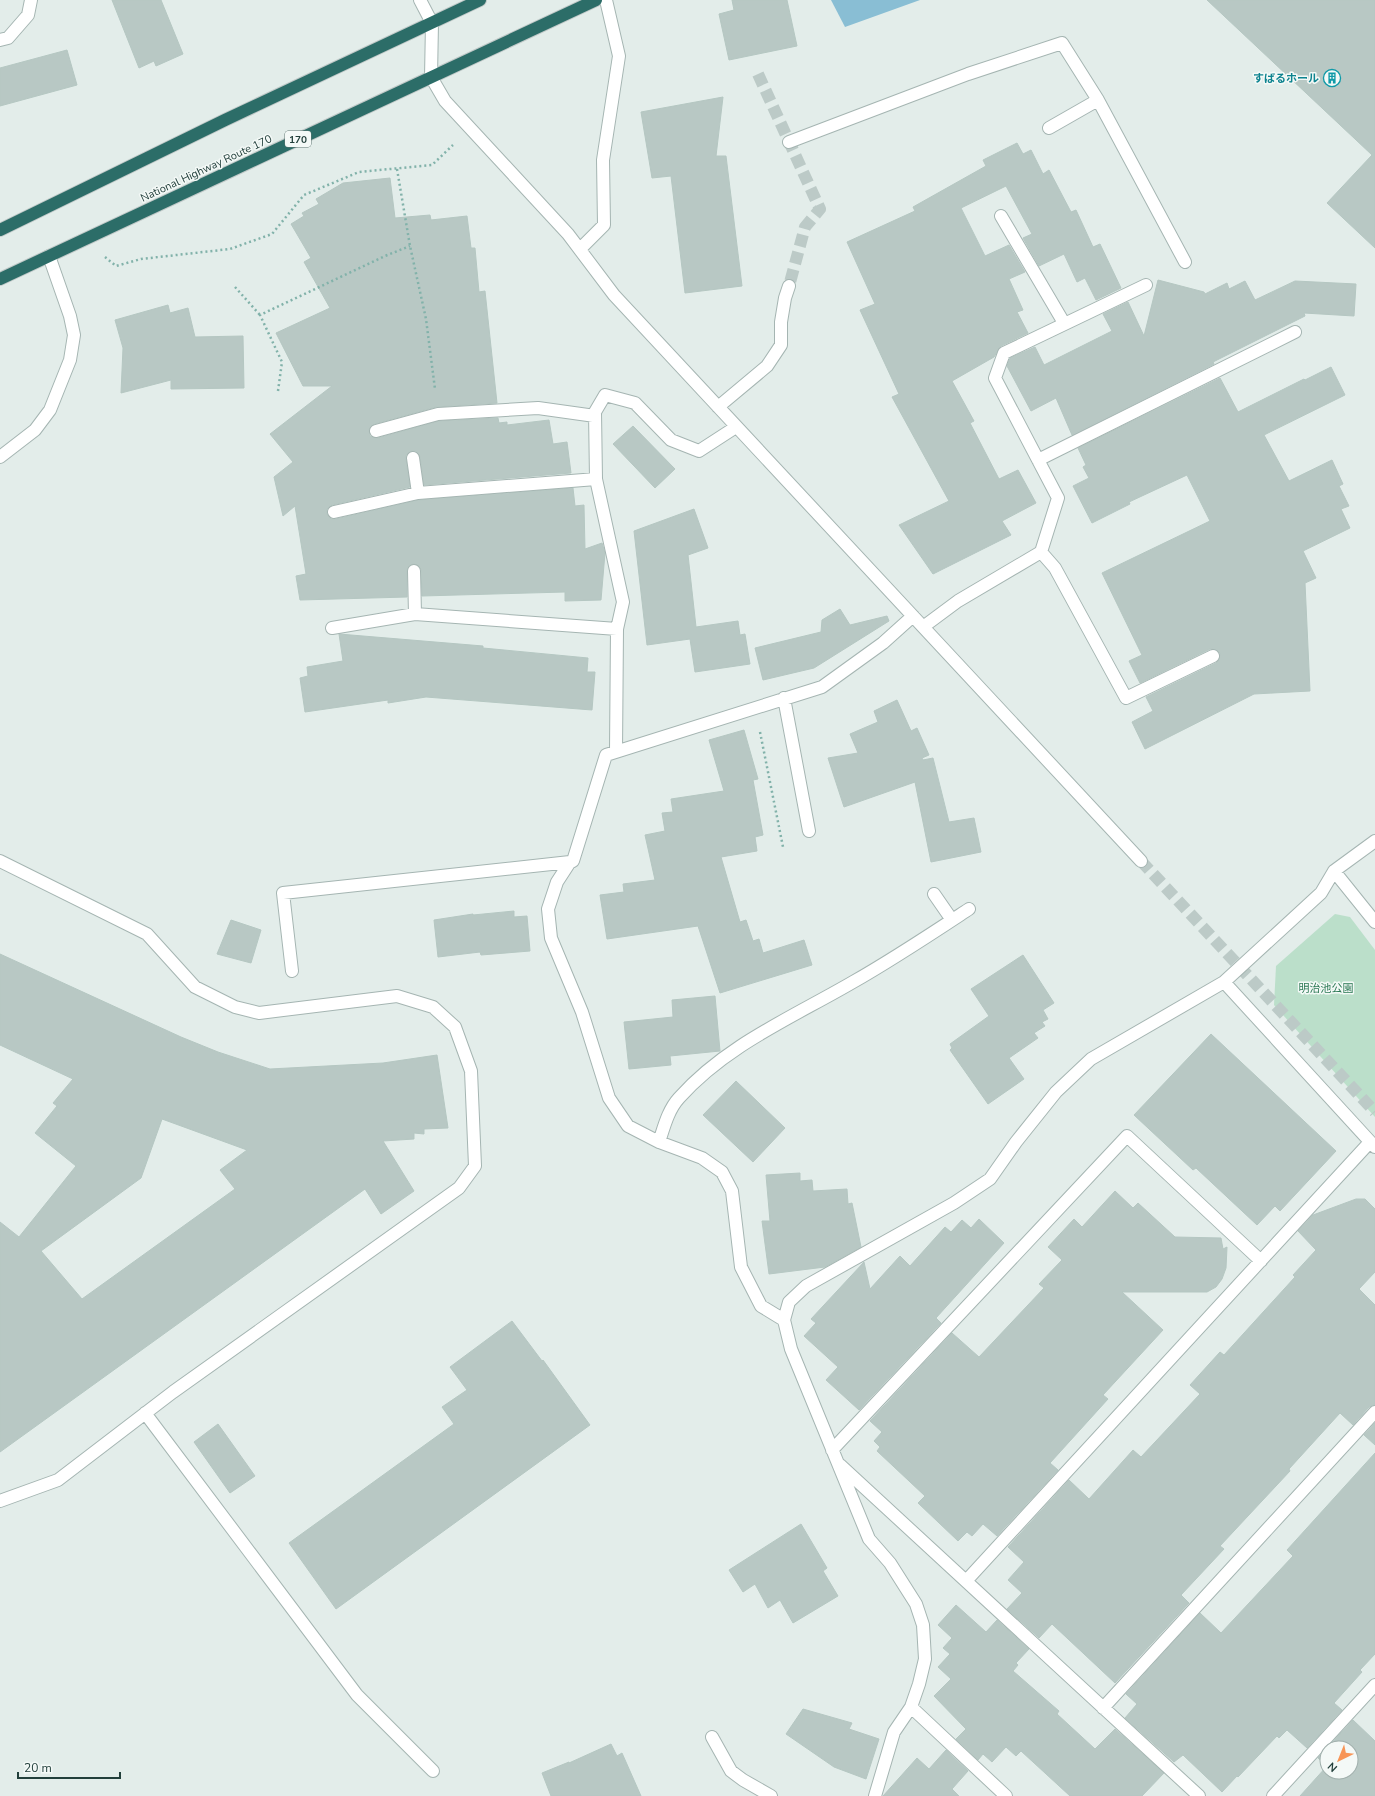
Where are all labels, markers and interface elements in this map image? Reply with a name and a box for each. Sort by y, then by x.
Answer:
building icon: すばるホール [1322,68,1342,88]
place label: すばるホール [1253,71,1319,86]
street label: National Highway Route 170 [138,131,275,206]
road number: 170 [285,131,311,147]
park label: 明治池公園 [1299,981,1354,996]
north arrow [1319,1740,1359,1780]
scale bar [18,1754,120,1780]
text: N [1324,1759,1341,1775]
text: 20 m [24,1760,52,1776]

